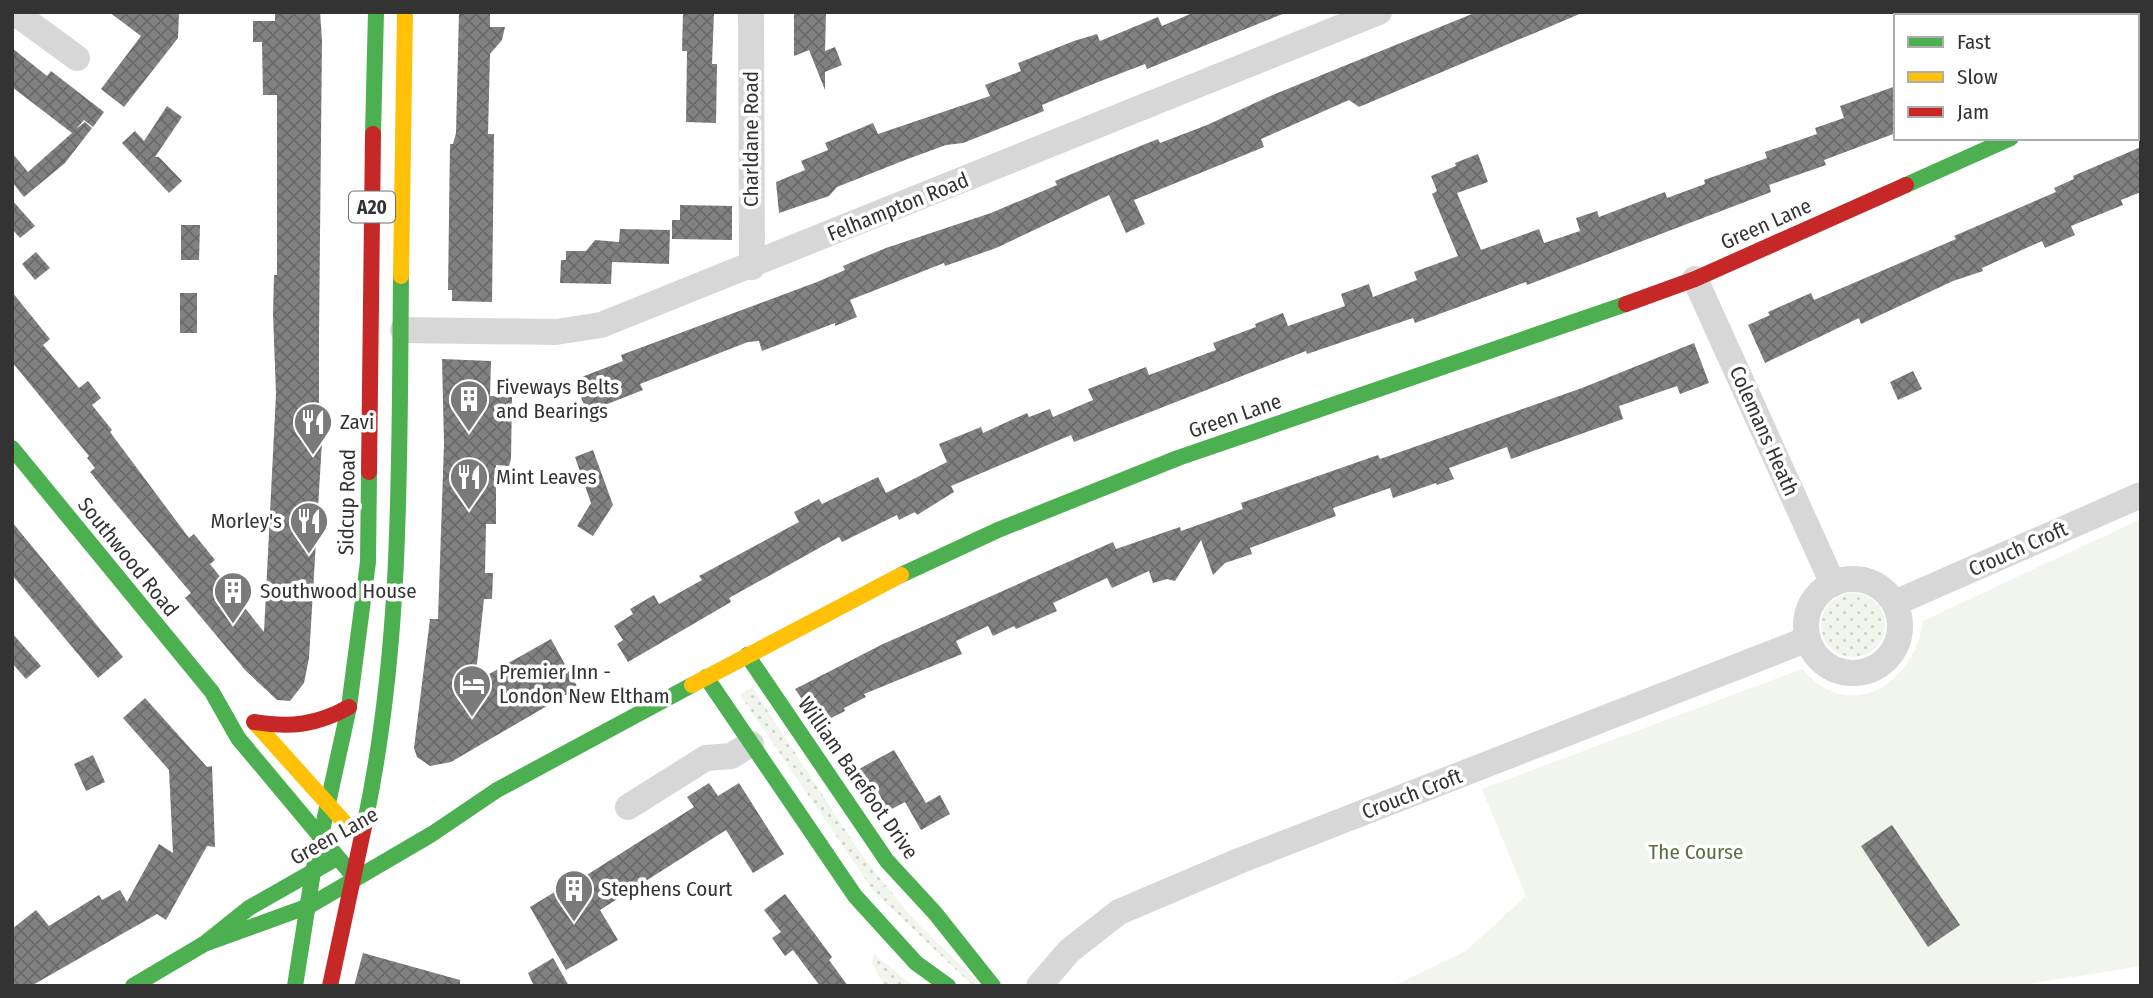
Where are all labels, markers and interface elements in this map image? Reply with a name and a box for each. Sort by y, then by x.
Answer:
legend [1894,14,2139,140]
text: Fast [1957,29,1991,55]
text: Slow [1957,64,1998,90]
street label: Charldane Road [738,71,764,207]
text: Jam [1957,99,1989,125]
street label: Felhampton Road [823,167,973,247]
road number: A20 [349,192,395,223]
street label: Green Lane [1717,193,1815,255]
street label: Colemans Heath [1724,362,1804,500]
place label: Fiveways Belts and Bearings [496,374,619,424]
building icon: Fiveways Belts and Bearings [448,378,490,433]
street label: Green Lane [1185,388,1285,444]
restaurant icon: Zavi [292,401,334,456]
place label: Zavi [340,409,374,435]
street label: Sidcup Road [333,449,361,555]
restaurant icon: Mint Leaves [448,456,490,511]
place label: Mint Leaves [496,464,597,490]
street label: Southwood Road [72,492,184,622]
restaurant icon: Morley's [288,500,330,555]
place label: Morley's [211,508,282,534]
street label: Crouch Croft [1965,516,2072,582]
building icon: Southwood House [212,570,254,625]
place label: Southwood House [260,578,417,604]
place label: Premier Inn - London New Eltham [499,659,670,709]
hotel icon: Premier Inn - London New Eltham [451,663,493,718]
street label: William Barefoot Drive [792,692,924,864]
street label: Crouch Croft [1358,763,1466,825]
street label: Green Lane [286,801,382,871]
park label: The Course [1649,839,1743,865]
building icon: Stephens Court [553,868,595,923]
place label: Stephens Court [601,876,733,902]

